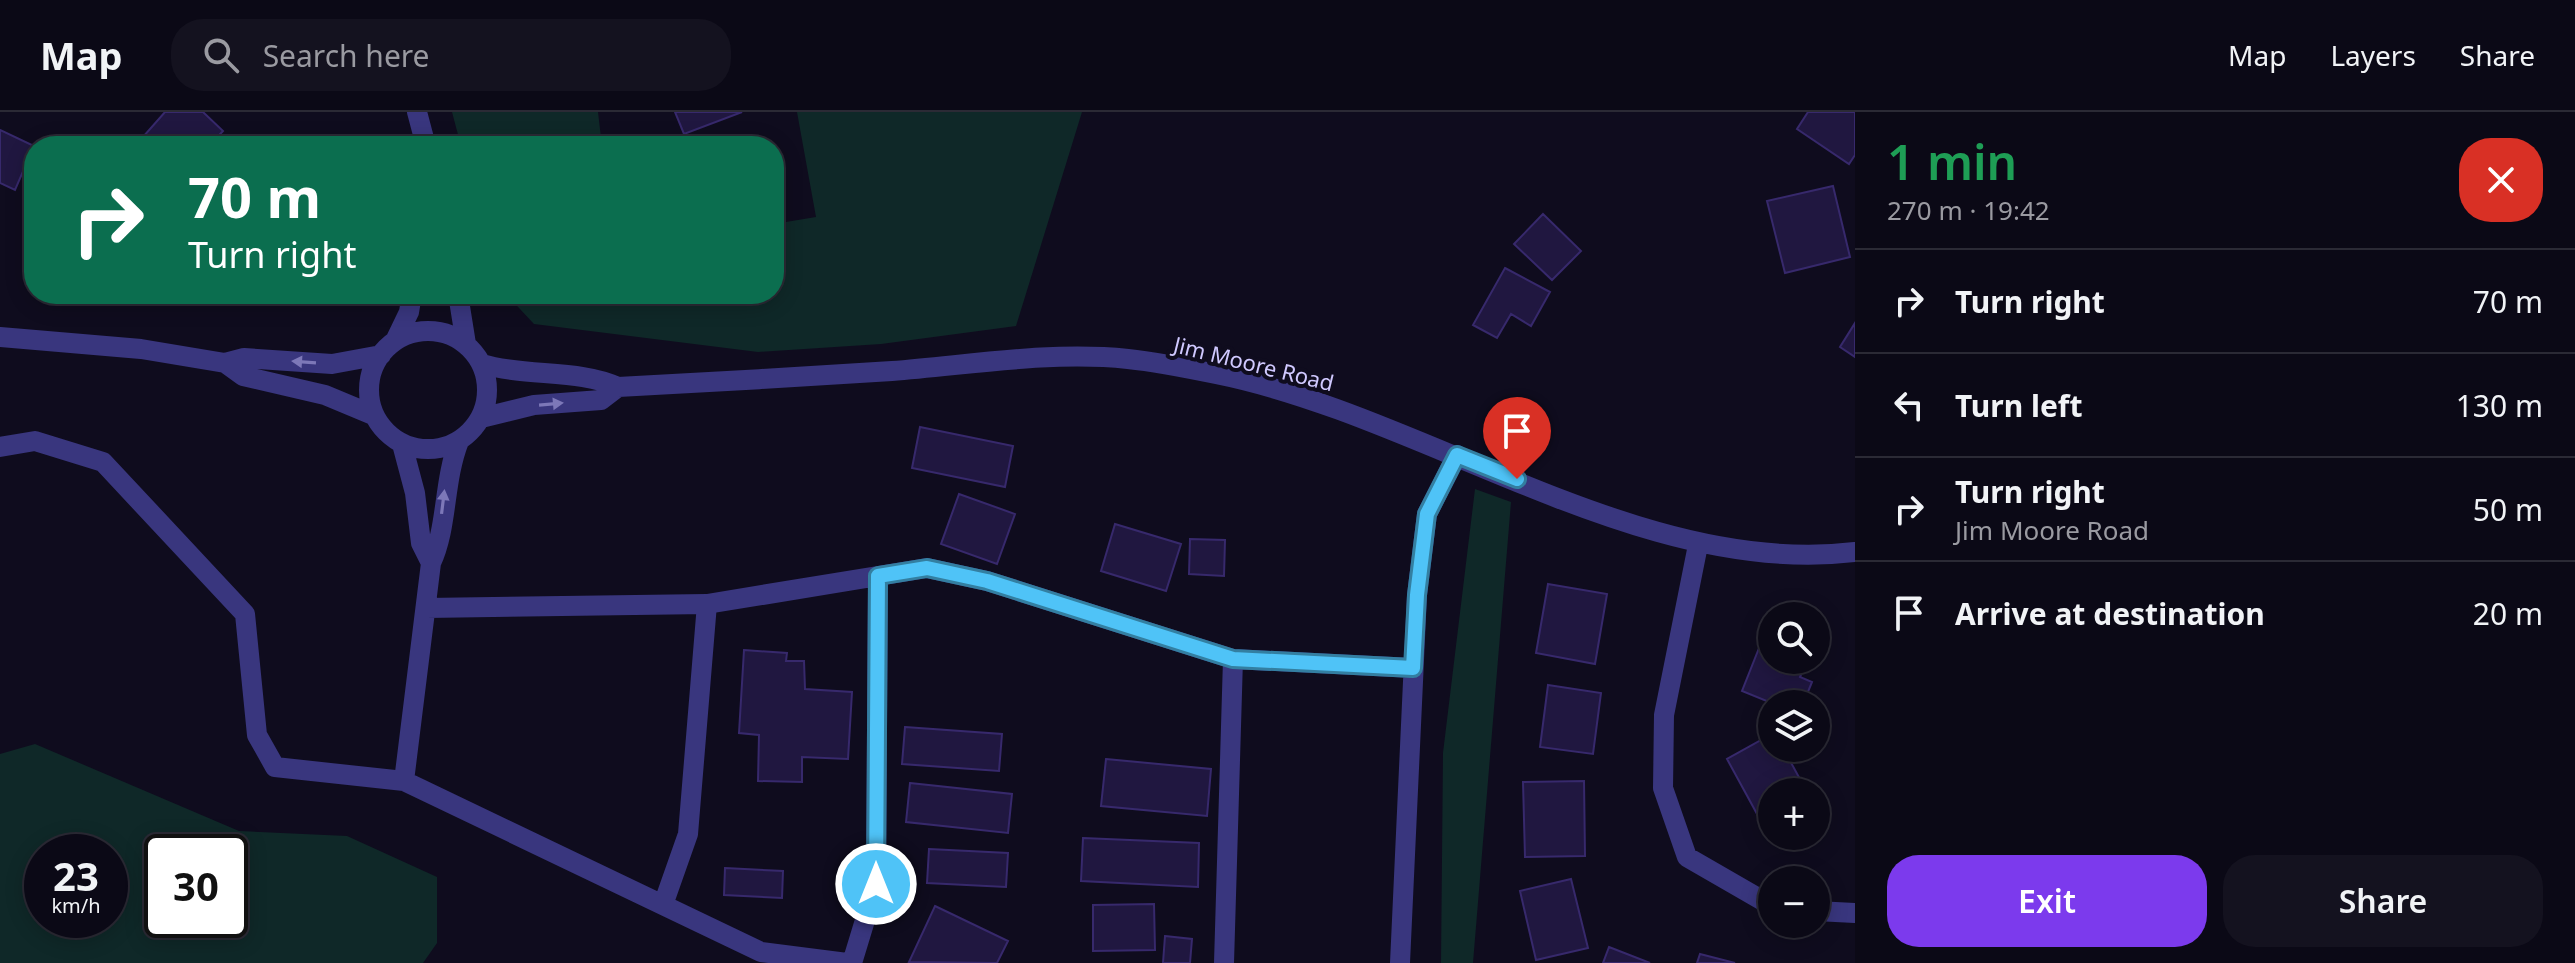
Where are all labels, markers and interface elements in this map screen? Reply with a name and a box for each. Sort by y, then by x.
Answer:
search box [171,19,731,91]
text: Map [40,29,123,81]
icon: search [199,33,243,77]
text: Search here [263,35,430,76]
text: Map [2228,36,2286,74]
text: Layers [2330,36,2416,74]
text: Share [2460,36,2535,74]
text: 1 min [1887,129,2017,194]
button: close [2459,138,2543,222]
text: 70 m [188,158,321,234]
icon: right [56,168,160,272]
text: 270 m · 19:42 [1887,192,2050,228]
text: Turn right [188,230,356,279]
icon: right [1887,279,1931,323]
text: Turn right [1955,281,2105,322]
text: 70 m [2473,281,2543,322]
street label: Jim Moore Road [1169,328,1337,397]
one-way arrow [291,355,316,368]
icon: left [1887,383,1931,427]
text: Turn left [1955,385,2083,426]
text: 130 m [2456,385,2543,426]
one-way arrow [539,397,564,410]
pin [1483,397,1551,479]
icon: arrive [1495,409,1539,453]
text: Turn right [1955,471,2105,512]
icon: right [1887,487,1931,531]
one-way arrow [437,489,450,514]
text: 50 m [2473,489,2543,530]
text: Jim Moore Road [1955,512,2149,548]
icon: arrive [1887,591,1931,635]
text: Arrive at destination [1955,593,2265,634]
text: 20 m [2473,593,2543,634]
map controls [1758,602,1830,938]
button: search [1758,602,1830,674]
button: layers [1758,690,1830,762]
button: + [1758,778,1830,850]
speed limit sign: 30 [144,834,248,938]
position arrow [834,842,918,926]
text: 23 [53,848,99,903]
button: Exit [1887,855,2207,947]
button: Share [2223,855,2543,947]
button: − [1758,866,1830,938]
text: km/h [51,892,101,919]

